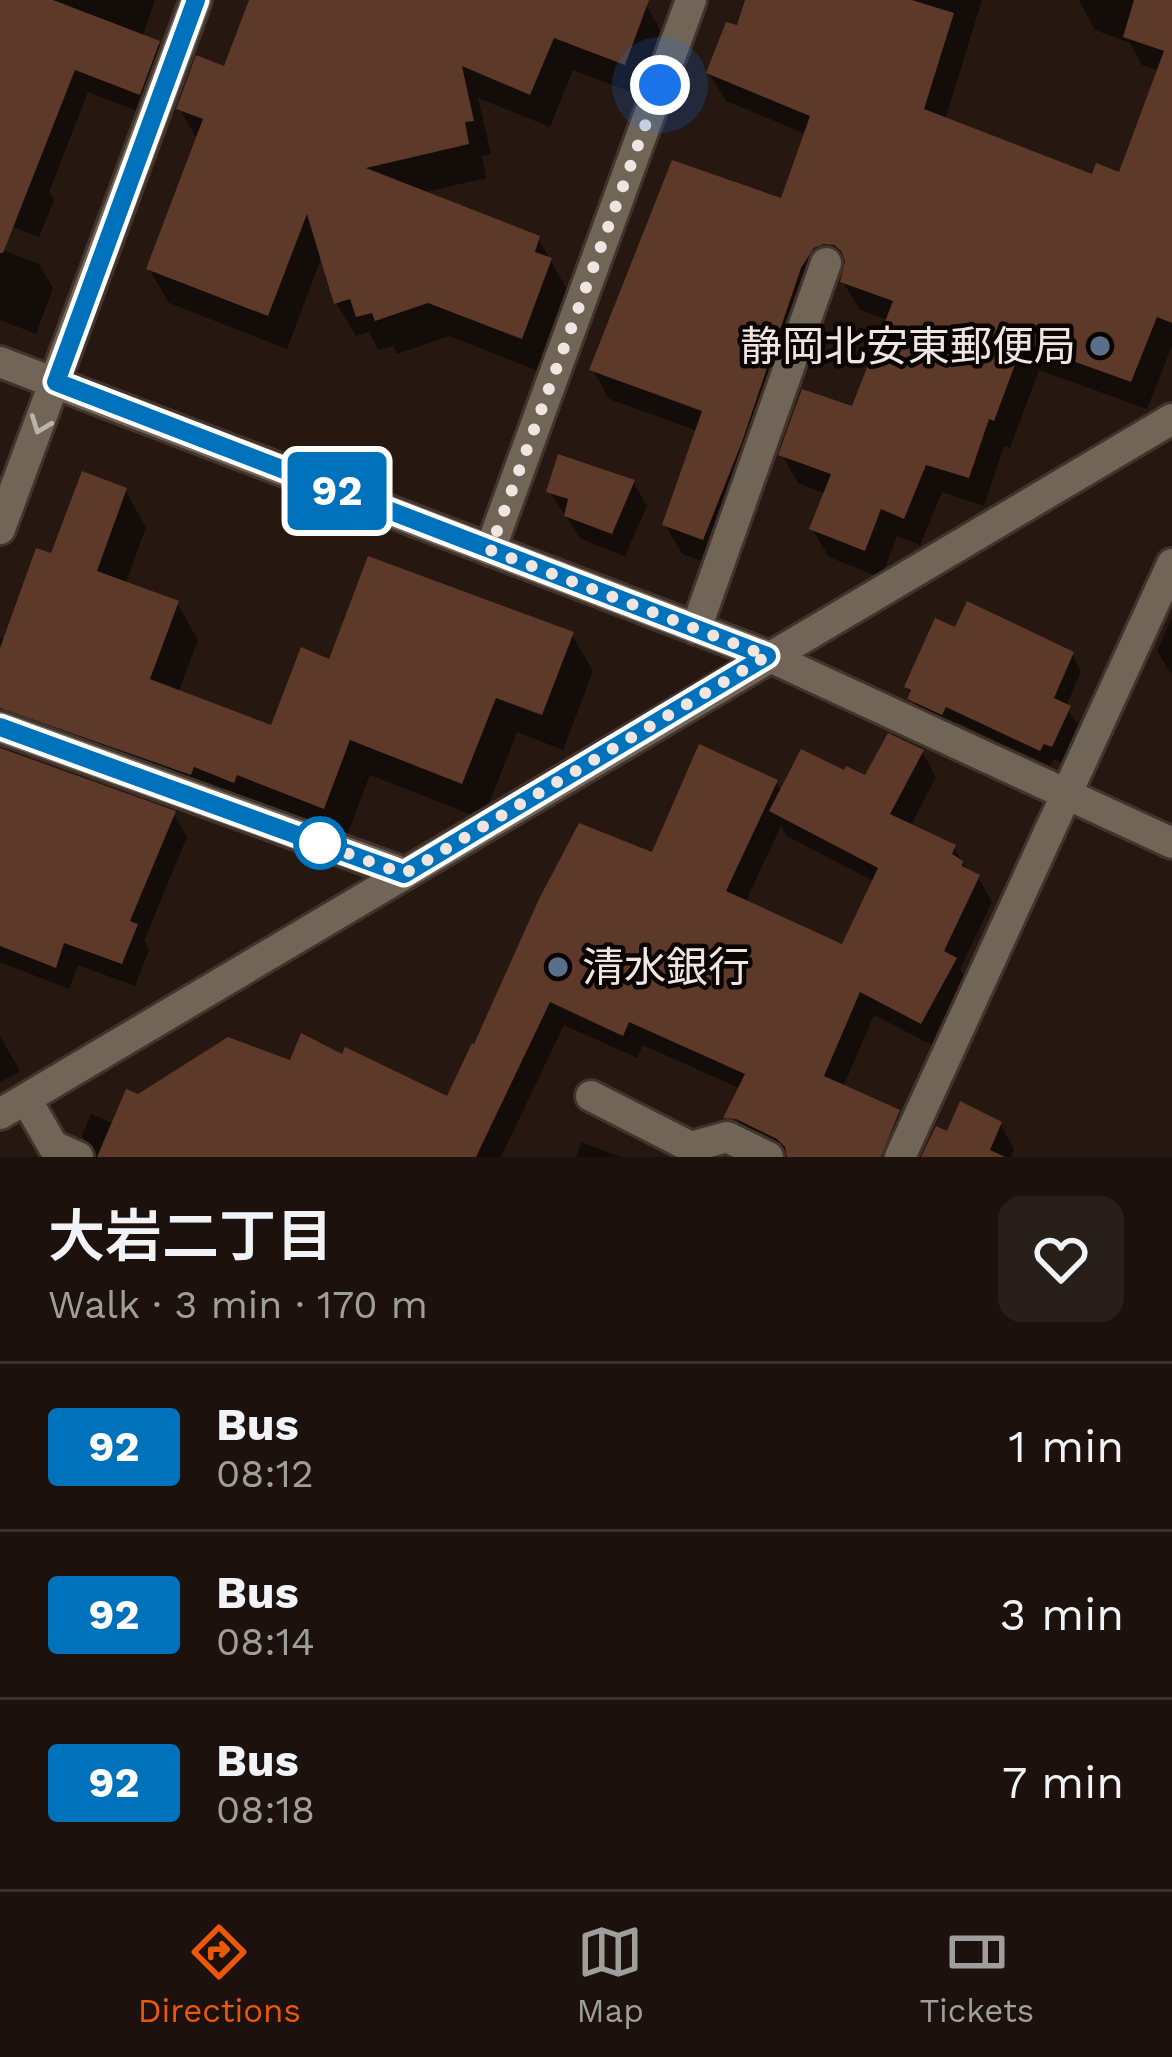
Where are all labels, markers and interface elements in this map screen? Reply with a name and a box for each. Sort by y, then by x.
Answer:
your location [630,55,690,115]
place label: 静岡北安東郵便局 [740,322,1076,371]
marker: 静岡北安東郵便局 [1087,333,1113,359]
one-way arrow [29,414,54,435]
line badge: 92 [283,452,391,530]
text: 92 [312,466,362,515]
unlabelled marker [295,818,345,868]
place label: 清水銀行 [582,943,750,992]
marker: 清水銀行 [545,954,571,980]
button: heart [998,1196,1124,1322]
text: 大岩二丁目 [48,1203,333,1270]
text: Walk · 3 min · 170 m [48,1282,428,1327]
text: Bus [216,1398,299,1451]
text: 1 min [1008,1420,1124,1473]
text: 92 [89,1422,139,1471]
text: 08:12 [216,1451,314,1496]
text: Bus [216,1566,299,1619]
text: 3 min [1000,1588,1124,1641]
text: 92 [89,1590,139,1639]
text: 08:14 [216,1619,315,1664]
text: Bus [216,1734,299,1787]
text: 7 min [1002,1756,1124,1809]
text: 92 [89,1758,139,1807]
text: 08:18 [216,1787,315,1832]
tab: Directions [138,1919,301,2030]
tab: Map [577,1919,644,2030]
tab: Tickets [920,1919,1034,2030]

